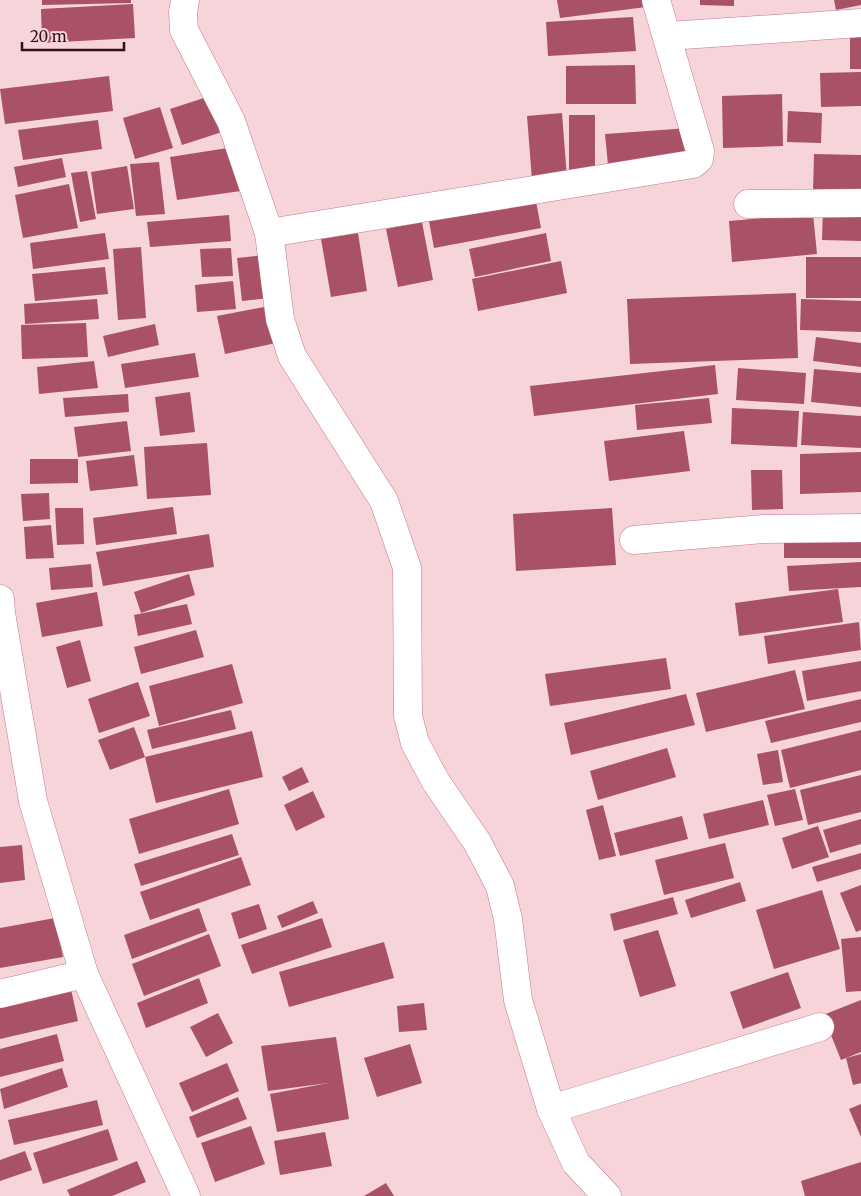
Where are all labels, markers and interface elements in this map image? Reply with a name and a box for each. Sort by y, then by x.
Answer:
scale bar [22,20,125,52]
text: 20 m [30,27,67,46]

